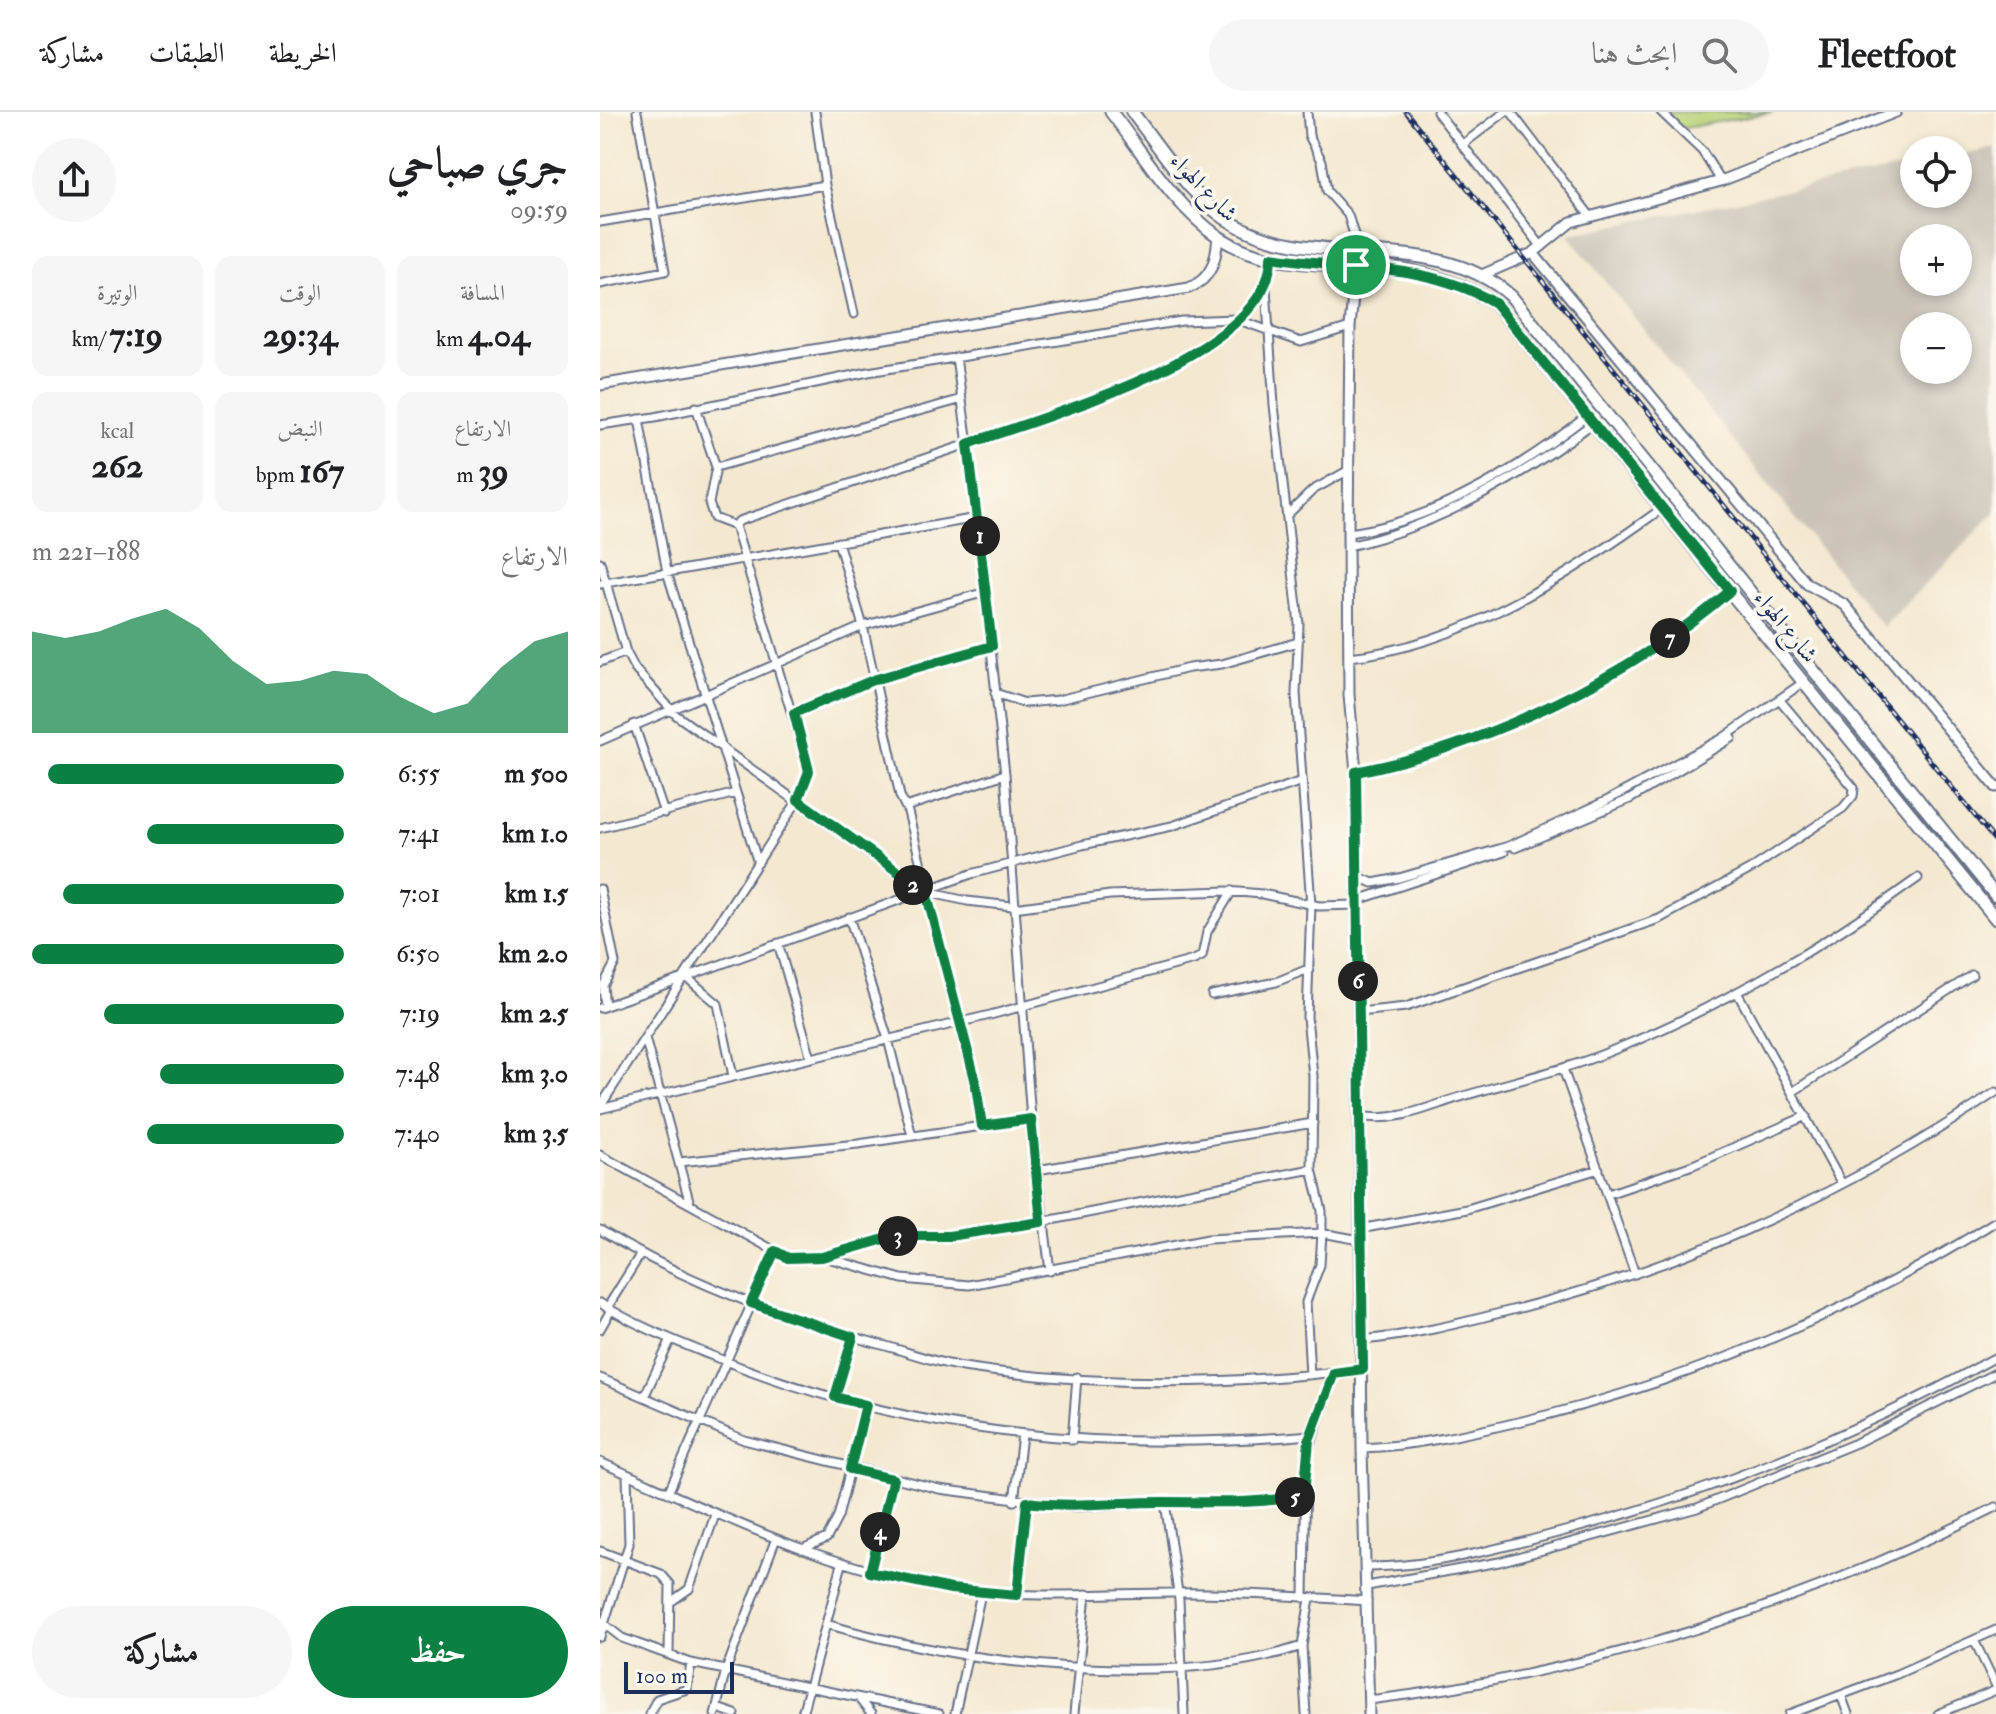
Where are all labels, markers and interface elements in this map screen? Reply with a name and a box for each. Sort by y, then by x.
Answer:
search box [1209,19,1769,91]
text: Fleetfoot [1817,31,1956,79]
icon: search [1697,33,1741,77]
text: ابحث هنا [1591,35,1677,72]
text: مشاركة [40,36,104,71]
text: الطبقات [148,36,225,71]
text: الخريطة [269,36,337,71]
text: جري صباحي [387,136,568,191]
map controls [1900,136,1972,384]
button: locate [1900,136,1972,208]
button: share [32,138,116,222]
street label: شارع الهواء [1160,146,1245,232]
text: 09:59 [510,194,568,226]
button: + [1900,224,1972,296]
pin [1322,231,1390,299]
icon: arrive [1334,243,1378,287]
text: الوتيرة [97,279,138,307]
text: الوقت [279,279,321,307]
text: المسافة [460,279,505,307]
button: − [1900,312,1972,384]
text: 7:19 [110,314,163,357]
text: 29:34 [263,314,337,357]
text: 4.04 [468,314,529,357]
text: /km [72,325,110,353]
text: km [436,325,468,353]
text: النبض [277,415,323,443]
text: الارتفاع [454,415,511,443]
text: kcal [100,417,134,445]
text: 262 [92,445,143,488]
text: 167 [299,450,344,493]
text: 39 [478,450,509,493]
text: bpm [256,461,299,489]
text: m [457,461,478,489]
pin: 1 [960,516,1000,556]
text: 1 [976,522,984,550]
text: 188–221 m [32,536,140,568]
text: الارتفاع [501,541,568,573]
street label: شارع الهواء [1743,583,1825,672]
pin: 7 [1650,618,1690,658]
text: 7 [1665,624,1675,652]
text: 6:55 [398,758,440,790]
text: 500 m [504,758,568,790]
text: 7:41 [398,818,440,850]
text: 1.0 km [502,818,568,850]
pin: 2 [893,865,933,905]
text: 2 [907,871,919,899]
text: 7:01 [399,878,440,910]
text: 1.5 km [505,878,568,910]
text: 6:50 [396,938,440,970]
text: 2.0 km [498,938,568,970]
pin: 6 [1338,961,1378,1001]
text: 6 [1352,967,1364,995]
text: 7:19 [399,998,440,1030]
text: 2.5 km [501,998,568,1030]
text: 7:48 [395,1058,440,1090]
text: 3.0 km [502,1058,568,1090]
text: 7:40 [394,1118,440,1150]
text: 3.5 km [504,1118,568,1150]
pin: 3 [878,1216,918,1256]
text: 3 [894,1222,902,1250]
pin: 5 [1275,1477,1315,1517]
text: 5 [1290,1483,1300,1511]
pin: 4 [860,1512,900,1552]
text: 4 [874,1518,886,1546]
button: مشاركة [32,1606,292,1698]
button: حفظ [308,1606,568,1698]
scale bar [624,1658,734,1694]
text: 100 m [636,1662,688,1690]

